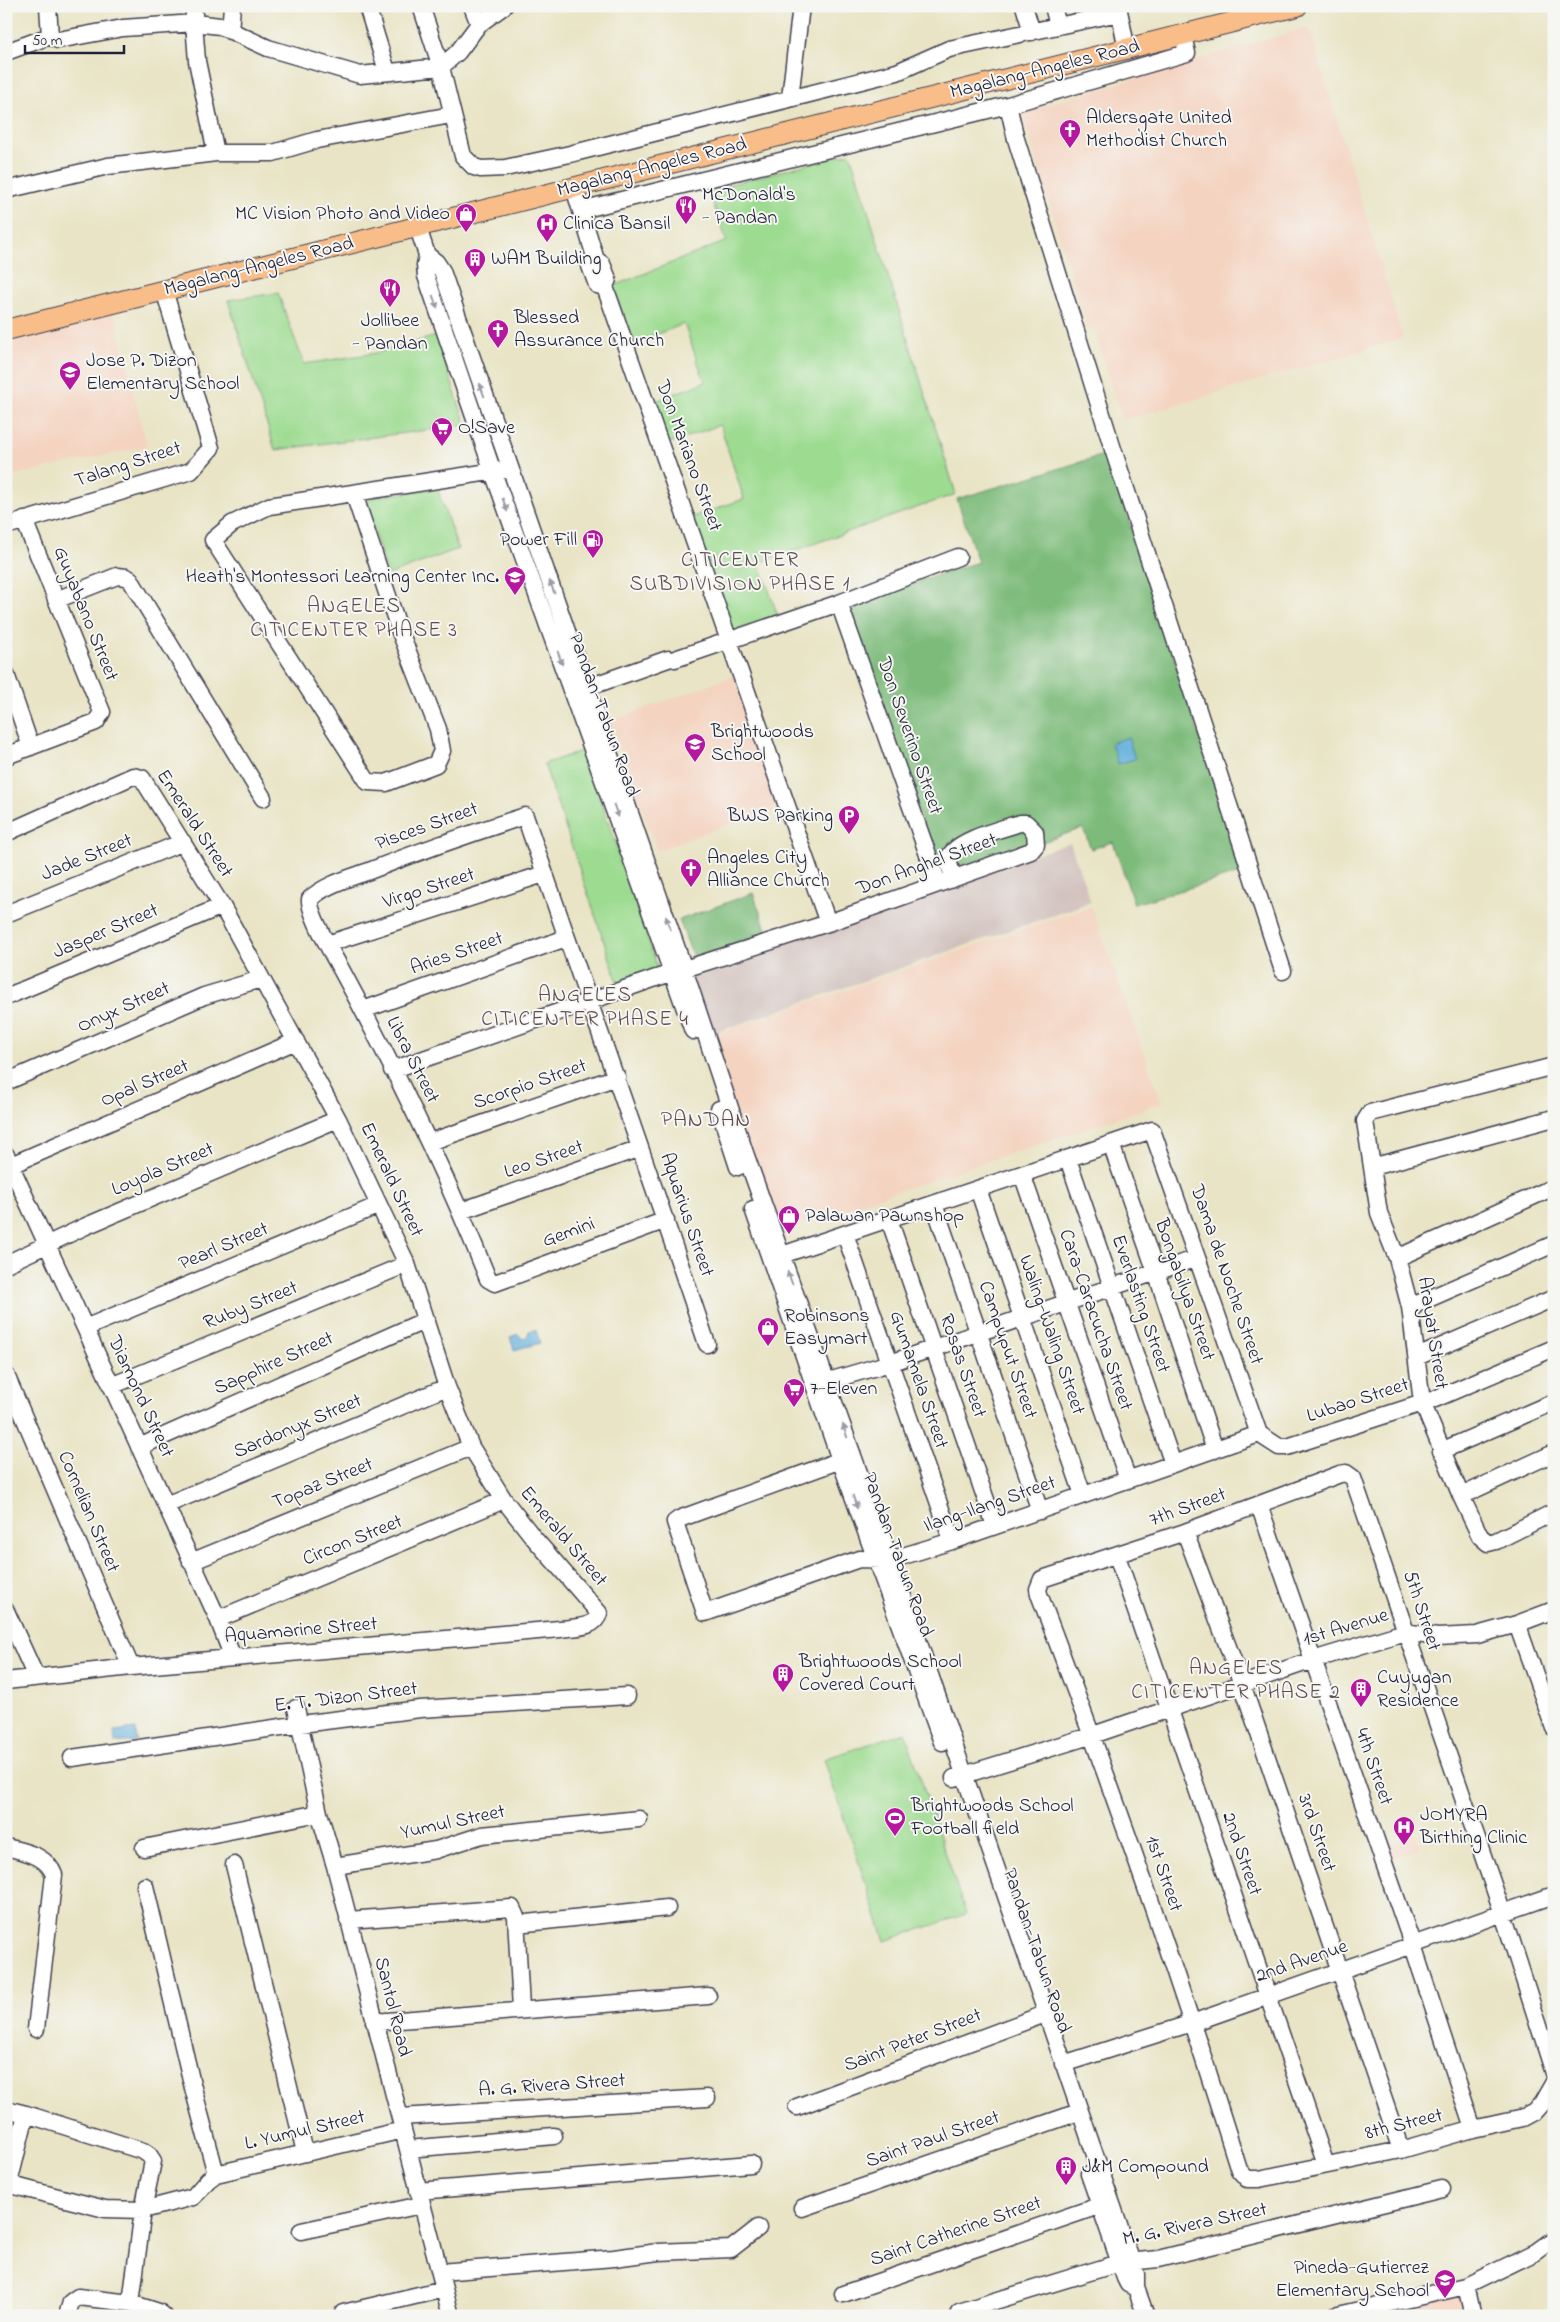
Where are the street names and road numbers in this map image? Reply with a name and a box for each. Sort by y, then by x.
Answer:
street label: Magalang-Angeles Road [947,32,1143,109]
street label: Magalang-Angeles Road [554,130,750,207]
street label: Magalang-Angeles Road [161,229,357,306]
street label: Don Mariano Street [647,375,729,536]
street label: Talang Street [71,434,186,497]
street label: Guyabano Street [45,542,125,686]
street label: Pandan-Tabun Road [560,629,646,801]
street label: Don Severino Street [868,653,950,819]
street label: Emerald Street [148,764,240,884]
street label: Pisces Street [371,795,483,859]
street label: Jade Street [37,826,137,889]
street label: Don Anghel Street [852,826,1002,905]
street label: Virgo Street [378,860,479,919]
street label: Jasper Street [49,897,164,967]
street label: Aries Street [407,924,508,983]
street label: Onyx Street [73,975,175,1041]
street label: Libra Street [378,1012,446,1109]
street label: Opal Street [96,1052,194,1116]
street label: Scorpio Street [469,1052,591,1118]
street label: Emerald Street [352,1118,430,1242]
street label: Leo Street [500,1133,588,1187]
street label: Loyola Street [107,1135,219,1205]
street label: Aquarius Street [651,1149,721,1281]
street label: Dama de Noche Street [1181,1180,1271,1369]
street label: Gemini [539,1210,599,1256]
street label: Bongabilya Street [1145,1214,1222,1365]
street label: Pearl Street [175,1215,274,1279]
street label: Cara-Caracucha Street [1050,1225,1140,1415]
street label: Everlasting Street [1102,1231,1177,1378]
street label: Waling-Waling Street [1009,1251,1092,1419]
street label: Ruby Street [199,1274,303,1338]
street label: Arayat Street [1409,1275,1455,1392]
street label: Campuput Street [970,1277,1044,1423]
street label: Gumamela Street [881,1307,955,1453]
street label: Rosas Street [931,1310,993,1422]
street label: Sapphire Street [209,1325,339,1403]
street label: Diamond Street [99,1330,181,1463]
street label: Lubao Street [1303,1371,1413,1431]
street label: Sardonyx Street [229,1387,367,1467]
street label: Cornelian Street [49,1447,127,1577]
street label: Topaz Street [268,1451,378,1517]
street label: Pandan-Tabun Road [854,1469,940,1641]
street label: Ilang-Ilang Street [920,1469,1061,1542]
street label: Emerald Street [512,1480,614,1594]
street label: 7th Street [1146,1481,1231,1535]
street label: Circon Street [299,1508,408,1574]
street label: 5th Street [1394,1567,1448,1655]
street label: 1st Avenue [1300,1601,1392,1655]
street label: Aquamarine Street [223,1610,379,1652]
street label: E. T. Dizon Street [273,1675,420,1721]
street label: 4th Street [1346,1725,1400,1810]
street label: 3rd Street [1289,1790,1343,1876]
street label: Yumul Street [398,1798,508,1848]
street label: 2nd Street [1213,1808,1269,1900]
street label: 1st Street [1136,1832,1190,1916]
street label: Pandan-Tabun Road [994,1864,1078,2038]
street label: 2nd Avenue [1252,1933,1352,1991]
street label: Santol Road [366,1954,418,2060]
street label: Saint Peter Street [840,2001,986,2081]
street label: A. G. Rivera Street [477,2066,627,2106]
street label: 8th Street [1362,2101,1446,2149]
street label: L. Yumul Street [242,2103,368,2159]
street label: Saint Paul Street [862,2103,1004,2177]
street label: Saint Catherine Street [866,2189,1046,2275]
street label: M. G. Rivera Street [1120,2195,1270,2254]

